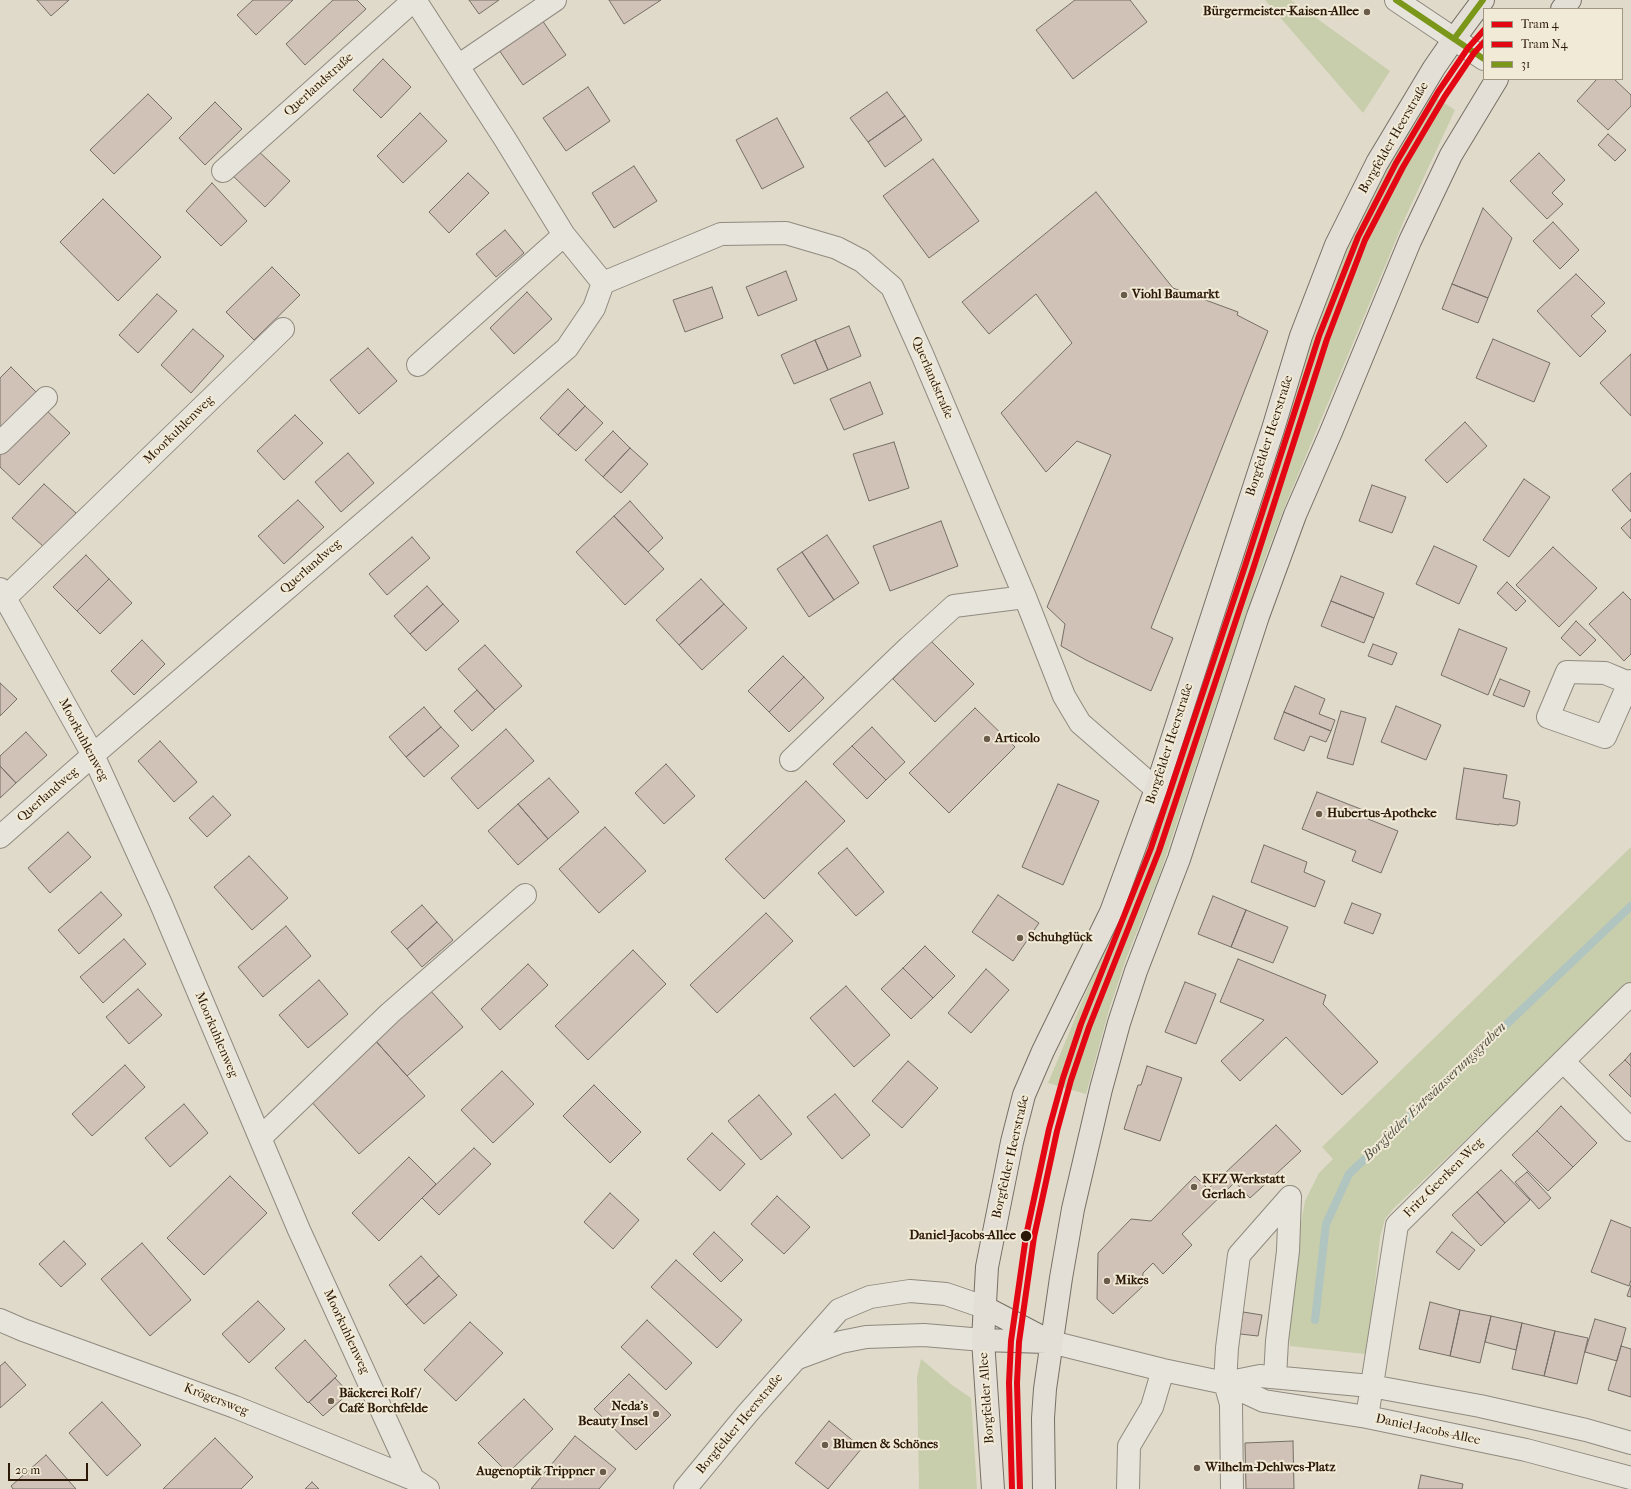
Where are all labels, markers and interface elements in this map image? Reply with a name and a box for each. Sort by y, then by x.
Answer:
place label: Bürgermeister-Kaisen-Allee [1203,4,1359,20]
marker: Bürgermeister-Kaisen-Allee [1362,7,1372,17]
legend [1483,8,1623,80]
text: Tram 4 [1521,17,1559,31]
text: Tram N4 [1521,37,1568,51]
street label: Querlandstraße [281,50,357,120]
text: 31 [1521,57,1530,71]
street label: Borgfelder Heerstraße [1356,79,1432,197]
place label: Viohl Baumarkt [1132,287,1220,303]
marker: Viohl Baumarkt [1119,290,1129,300]
street label: Querlandstraße [908,334,956,422]
street label: Borgfelder Heerstraße [1243,374,1297,498]
street label: Moorkuhlenweg [141,393,217,467]
street label: Querlandweg [277,536,345,598]
street label: Borgfelder Heerstraße [1143,682,1197,806]
street label: Moorkuhlenweg [55,696,111,784]
place label: Articolo [995,731,1040,747]
marker: Articolo [982,734,992,744]
street label: Querlandweg [14,764,82,826]
place label: Hubertus-Apotheke [1327,806,1437,822]
marker: Hubertus-Apotheke [1314,809,1324,819]
place label: Schuhglück [1028,930,1092,946]
marker: Schuhglück [1015,933,1025,943]
street label: Moorkuhlenweg [191,990,241,1080]
water label: Borgfelder Entwäasserungsgraben [1360,1019,1510,1165]
street label: Borgfelder Heerstraße [989,1094,1033,1220]
street label: Fritz-Geerken-Weg [1401,1135,1487,1221]
place label: KFZ Werkstatt Gerlach [1202,1172,1285,1203]
marker: KFZ Werkstatt Gerlach [1189,1182,1199,1192]
place label: Daniel-Jacobs-Allee [909,1228,1016,1244]
marker: Daniel-Jacobs-Allee [1019,1229,1033,1243]
place label: Mikes [1115,1273,1148,1289]
marker: Mikes [1102,1276,1112,1286]
street label: Moorkuhlenweg [320,1287,372,1377]
street label: Borgfelder Allee [976,1352,998,1444]
street label: Borgfelder Heerstraße [693,1371,787,1477]
street label: Krögersweg [181,1381,251,1419]
place label: Bäckerei Rolf / Café Borchfelde [339,1386,428,1417]
marker: Bäckerei Rolf / Café Borchfelde [326,1396,336,1406]
place label: Neda's Beauty Insel [578,1399,648,1430]
marker: Neda's Beauty Insel [651,1409,661,1419]
street label: Daniel-Jacobs-Allee [1374,1411,1482,1449]
place label: Blumen & Schönes [833,1437,938,1453]
marker: Blumen & Schönes [820,1440,830,1450]
scale bar [10,1455,90,1481]
place label: Wilhelm-Dehlwes-Platz [1205,1460,1335,1476]
text: 20 m [15,1463,40,1477]
marker: Wilhelm-Dehlwes-Platz [1192,1463,1202,1473]
place label: Augenoptik Trippner [476,1464,595,1480]
marker: Augenoptik Trippner [598,1467,608,1477]

